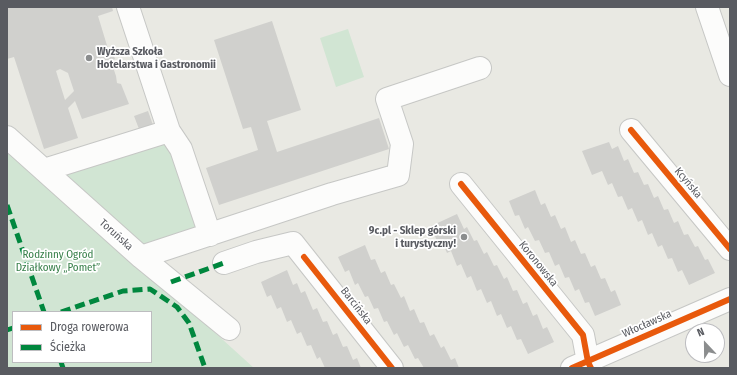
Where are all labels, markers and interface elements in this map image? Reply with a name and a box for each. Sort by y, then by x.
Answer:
place label: Wyższa Szkoła Hotelarstwa i Gastronomii [97,45,216,71]
marker: Wyższa Szkoła Hotelarstwa i Gastronomii [84,53,94,63]
street label: Kcyńska [671,165,705,201]
street label: Toruńska [96,216,136,254]
place label: 9c.pl - Sklep górski i turystyczny! [369,224,456,250]
marker: 9c.pl - Sklep górski i turystyczny! [459,232,469,242]
street label: Koronowska [516,239,560,289]
park label: Rodzinny Ogród Działkowy „Pomet” [16,248,100,274]
street label: Barcińska [337,285,375,327]
street label: Włocławska [620,307,674,341]
legend [12,311,152,363]
text: Droga rowerowa [50,320,129,334]
north arrow [685,323,725,363]
text: N [695,325,706,340]
text: Ścieżka [50,340,86,354]

